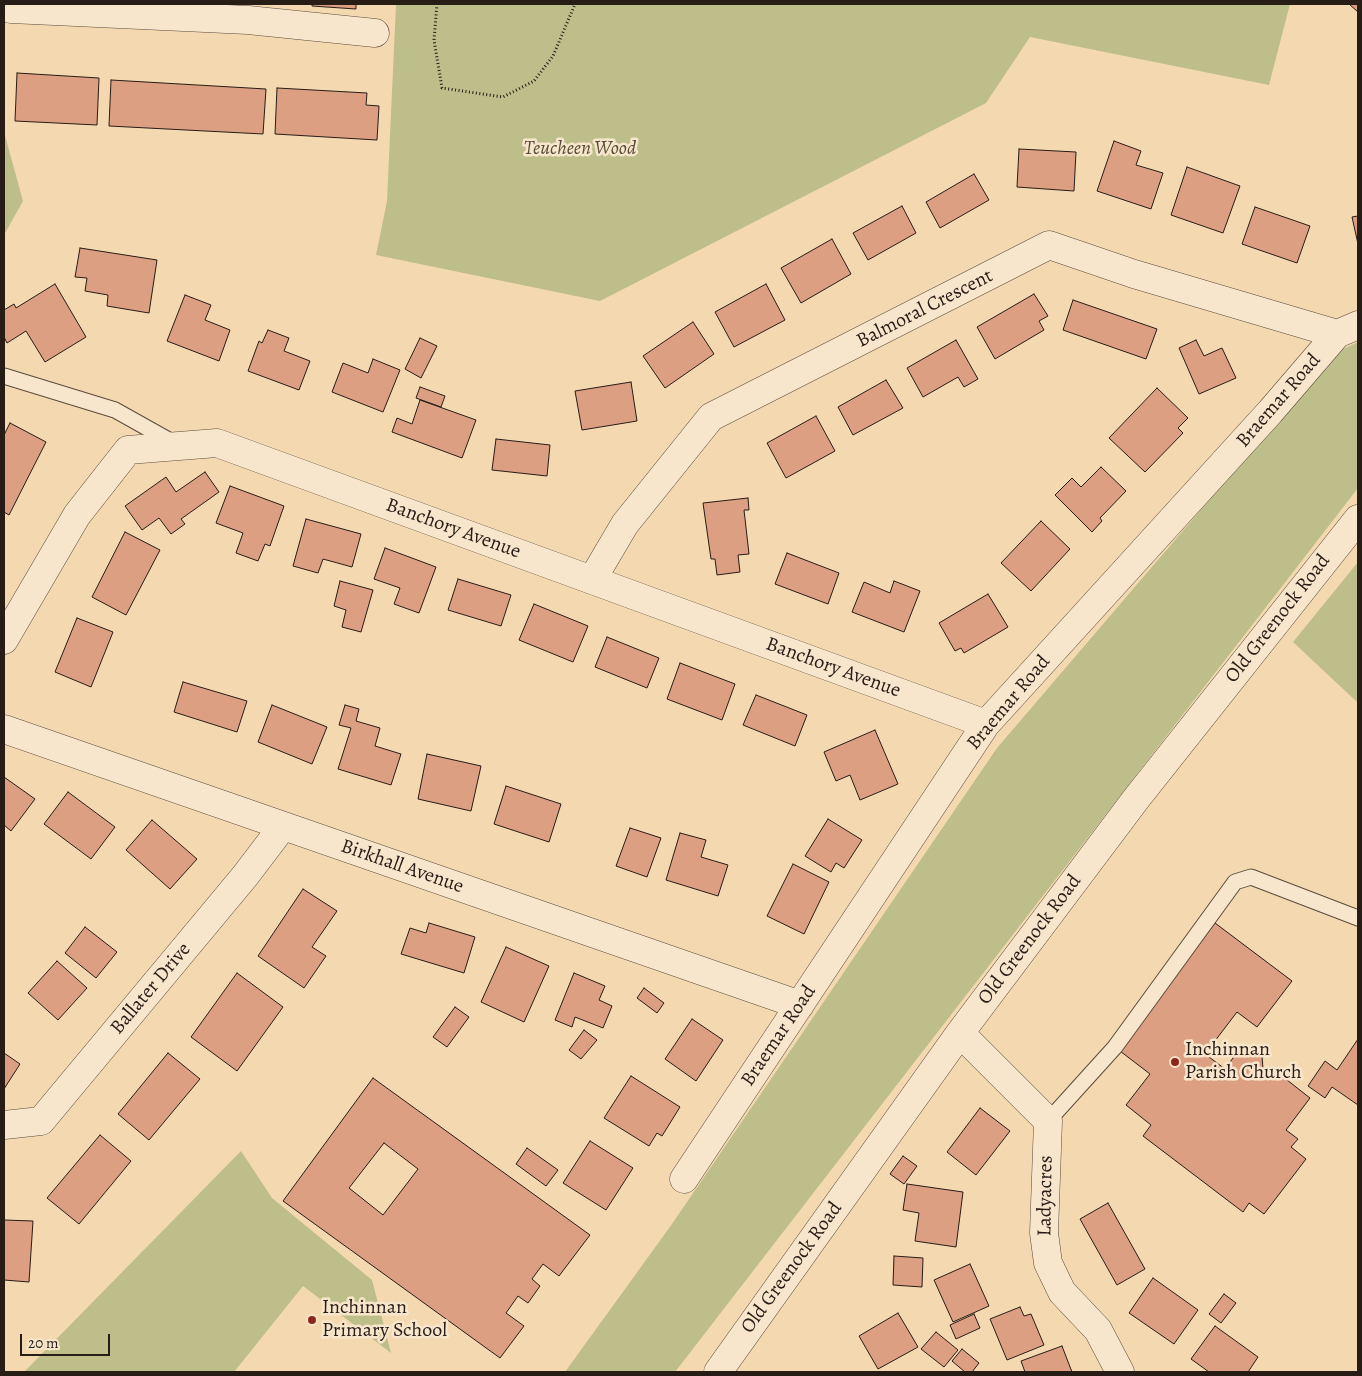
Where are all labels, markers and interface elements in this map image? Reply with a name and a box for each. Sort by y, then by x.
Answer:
park label: Teucheen Wood [524,137,636,161]
street label: Balmoral Crescent [853,264,997,354]
street label: Braemar Road [1232,349,1326,453]
street label: Banchory Avenue [382,493,524,565]
street label: Old Greenock Road [1220,550,1336,688]
street label: Banchory Avenue [762,632,904,704]
street label: Braemar Road [962,651,1056,755]
street label: Birkhall Avenue [337,835,467,899]
street label: Old Greenock Road [973,870,1087,1010]
street label: Ballater Drive [106,938,196,1040]
street label: Braemar Road [736,981,822,1091]
place label: Inchinnan Parish Church [1185,1038,1302,1085]
marker: Inchinnan Parish Church [1169,1056,1181,1068]
street label: Ladyacres [1033,1155,1059,1237]
street label: Old Greenock Road [736,1198,848,1338]
place label: Inchinnan Primary School [322,1296,447,1343]
marker: Inchinnan Primary School [306,1314,318,1326]
scale bar [22,1324,112,1356]
text: 20 m [28,1333,59,1353]

